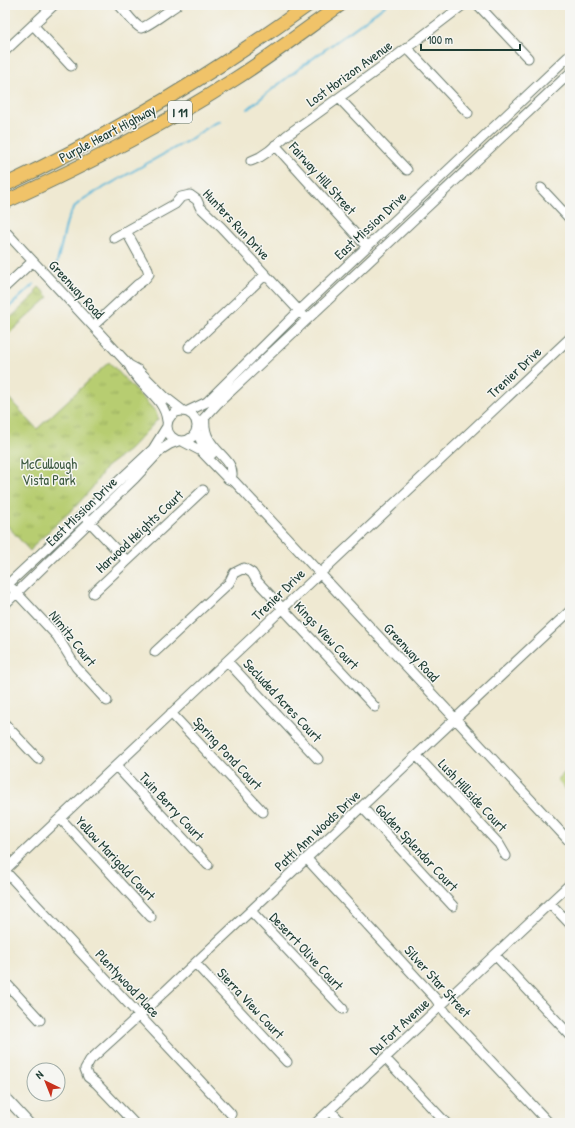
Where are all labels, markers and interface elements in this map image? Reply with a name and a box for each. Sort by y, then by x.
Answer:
scale bar [421,26,520,52]
text: 100 m [427,31,453,48]
street label: Lost Horizon Avenue [302,35,396,111]
street label: Purple Heart Highway [55,99,159,167]
road number: I 11 [168,101,192,123]
street label: Fairway Hill Street [284,137,361,219]
street label: Hunters Run Drive [199,184,275,264]
street label: East Mission Drive [330,186,410,263]
street label: Greenway Road [44,256,109,323]
street label: Trenier Drive [483,342,545,402]
park label: McCullough Vista Park [21,454,77,489]
street label: East Mission Drive [41,472,121,550]
street label: Harwood Heights Court [91,485,188,577]
street label: Trenier Drive [247,563,309,624]
street label: Kings View Court [290,597,364,674]
street label: Nimitz Court [45,606,101,670]
street label: Greenway Road [379,619,444,686]
street label: Secluded Acres Court [239,654,327,746]
street label: Spring Pond Court [189,712,267,794]
street label: Lush Hillside Court [434,755,512,836]
street label: Twin Berry Court [135,768,209,845]
street label: Patti Ann Woods Drive [270,785,364,875]
street label: Golden Splendor Court [371,799,463,896]
street label: Yellow Marigold Court [71,812,160,905]
street label: Deserrt Olive Court [266,908,348,994]
street label: Silver Star Street [400,941,476,1021]
street label: Plentywood Place [91,945,165,1022]
street label: Sierra View Court [213,964,289,1043]
street label: Du Fort Avenue [365,993,433,1059]
north arrow [26,1062,66,1102]
text: N [32,1067,46,1082]

